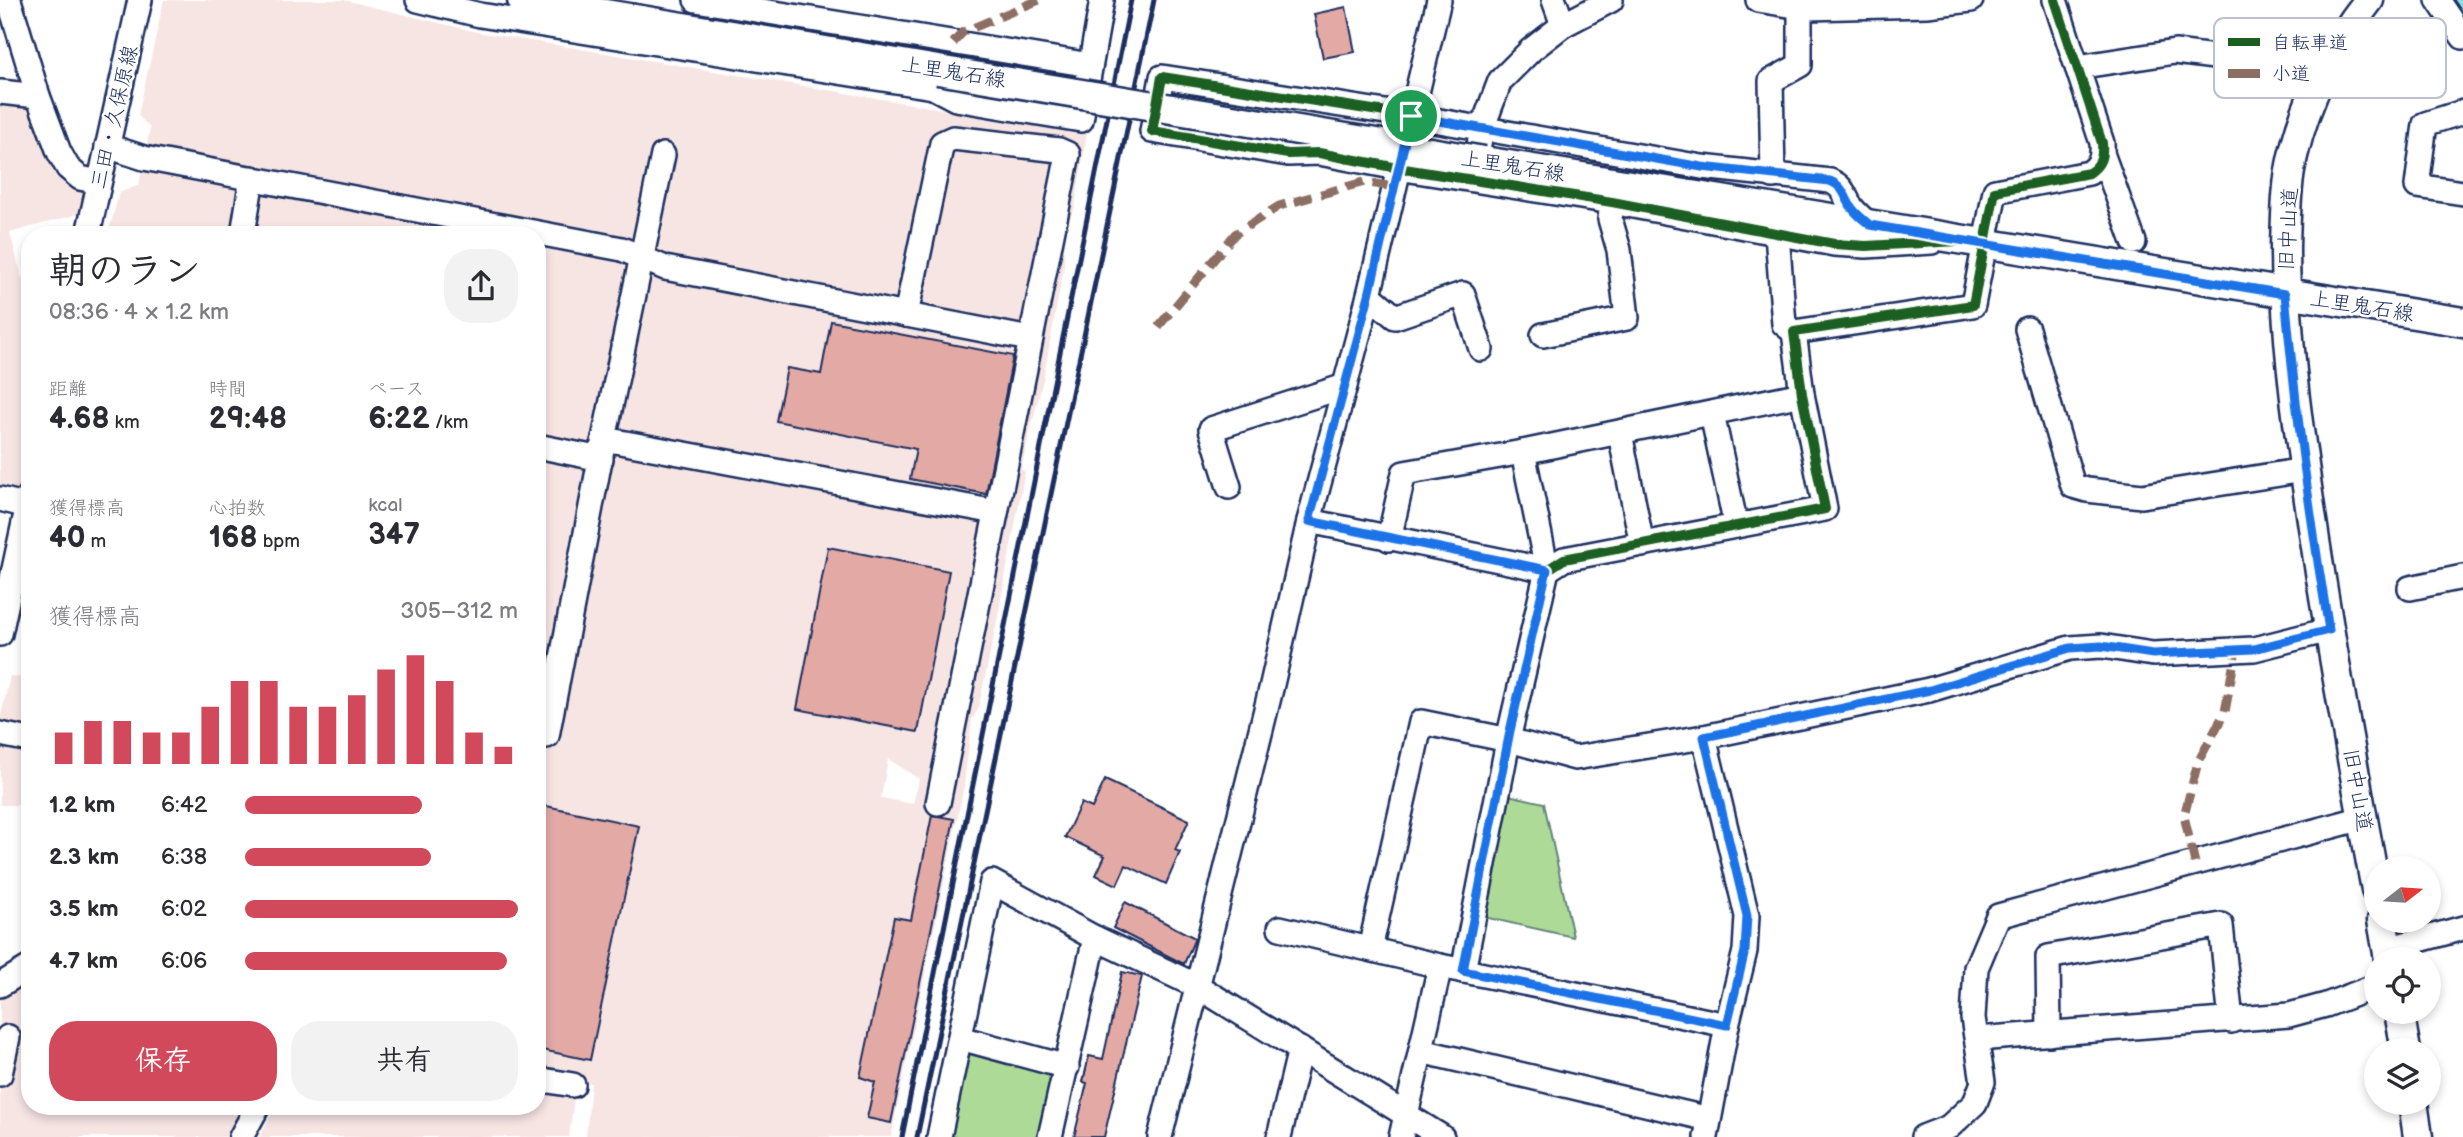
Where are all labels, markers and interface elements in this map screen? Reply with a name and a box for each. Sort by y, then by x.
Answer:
legend [2214,18,2446,98]
text: 自転車道 [2272,32,2348,55]
street label: 三田・久保原線 [86,43,143,192]
street label: 上里鬼石線 [900,52,1008,93]
text: 小道 [2272,63,2310,86]
pin [1381,86,1441,146]
icon: arrive [1392,97,1430,135]
street label: 上里鬼石線 [1459,146,1567,187]
street label: 旧中山道 [2274,186,2303,272]
text: 朝のラン [49,249,201,294]
button: share [444,249,518,323]
street label: 上里鬼石線 [2308,286,2416,327]
text: 08:36 · 4 × 1.2 km [49,298,229,326]
text: 距離 [49,378,87,401]
text: 時間 [209,378,247,401]
text: ペース [368,378,424,401]
text: 4.68 [49,401,109,437]
text: 29:48 [209,401,287,437]
text: 6:22 [368,401,430,437]
text: km [109,411,140,434]
text: /km [430,411,468,434]
text: kcal [368,494,402,517]
text: 獲得標高 [49,497,125,520]
text: 心拍数 [209,497,266,520]
text: 347 [368,517,420,553]
text: 40 [49,520,85,556]
text: 168 [209,520,258,556]
text: m [85,530,106,553]
text: bpm [258,530,300,553]
text: 305–312 m [400,597,518,625]
text: 獲得標高 [49,603,141,631]
street label: 旧中山道 [2338,747,2377,834]
text: 1.2 km [49,791,115,819]
text: 6:42 [161,791,207,819]
text: 2.3 km [49,843,119,871]
text: 6:38 [161,843,207,871]
north arrow [2364,856,2441,933]
map controls [2364,856,2441,1115]
text: 3.5 km [49,895,119,923]
text: 6:02 [161,895,207,923]
text: 4.7 km [49,947,118,975]
text: 6:06 [161,947,207,975]
button: locate [2364,947,2441,1024]
button: 保存 [49,1021,277,1101]
button: 共有 [291,1021,518,1101]
button: layers [2364,1038,2441,1115]

